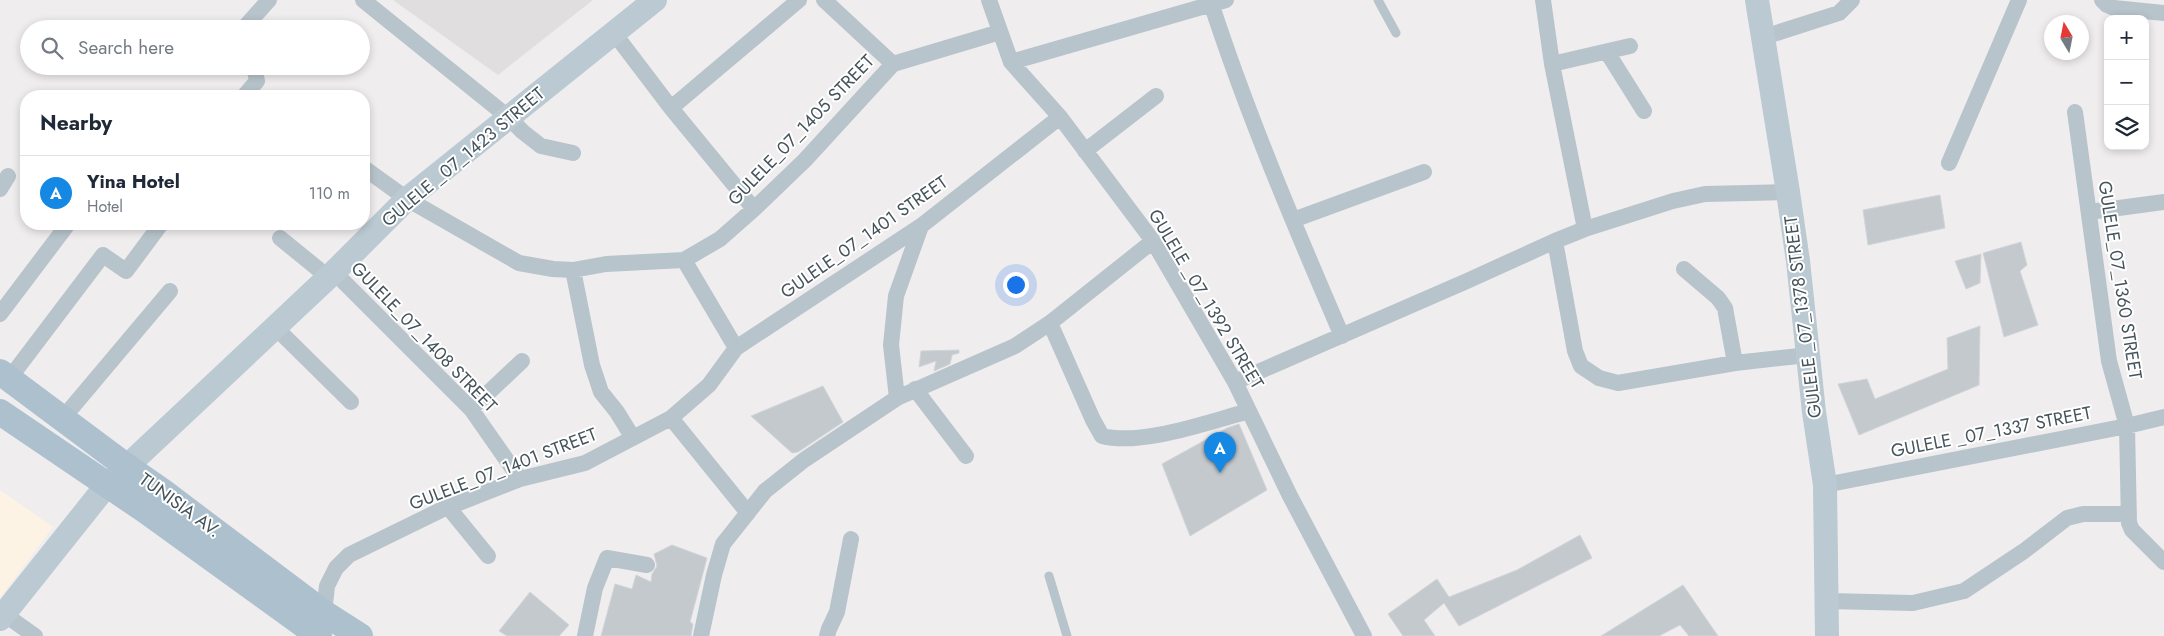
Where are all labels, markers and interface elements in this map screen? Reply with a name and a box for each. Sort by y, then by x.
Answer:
north arrow [2044,15,2089,60]
map controls [2104,15,2149,150]
button: + [2104,15,2149,60]
search box [20,20,370,75]
icon: search [38,34,66,62]
text: Search here [78,34,174,61]
street label: GULELE_07_1405 STREET [722,48,881,211]
button: − [2104,60,2149,105]
street label: GULELE _07_1423 STREET [376,81,551,233]
button: layers [2104,105,2149,150]
text: Nearby [40,108,112,138]
text: Yina Hotel [87,168,180,195]
street label: GULELE_07_1401 STREET [775,169,953,305]
street label: GULELE_07_1360 STREET [2091,179,2149,382]
text: A [50,182,62,205]
text: 110 m [309,182,350,205]
text: Hotel [87,195,123,218]
street label: GULELE _07_1392 STREET [1142,204,1270,394]
street label: GULELE _07_1378 STREET [1778,214,1828,420]
street label: GULELE_07_1408 STREET [345,256,503,419]
your location [1003,272,1029,298]
street label: GULELE _07_1337 STREET [1889,400,2094,464]
street label: GULELE_07_1401 STREET [406,421,601,517]
pin: A [1204,432,1236,473]
street label: TUNISIA AV. [134,467,226,543]

